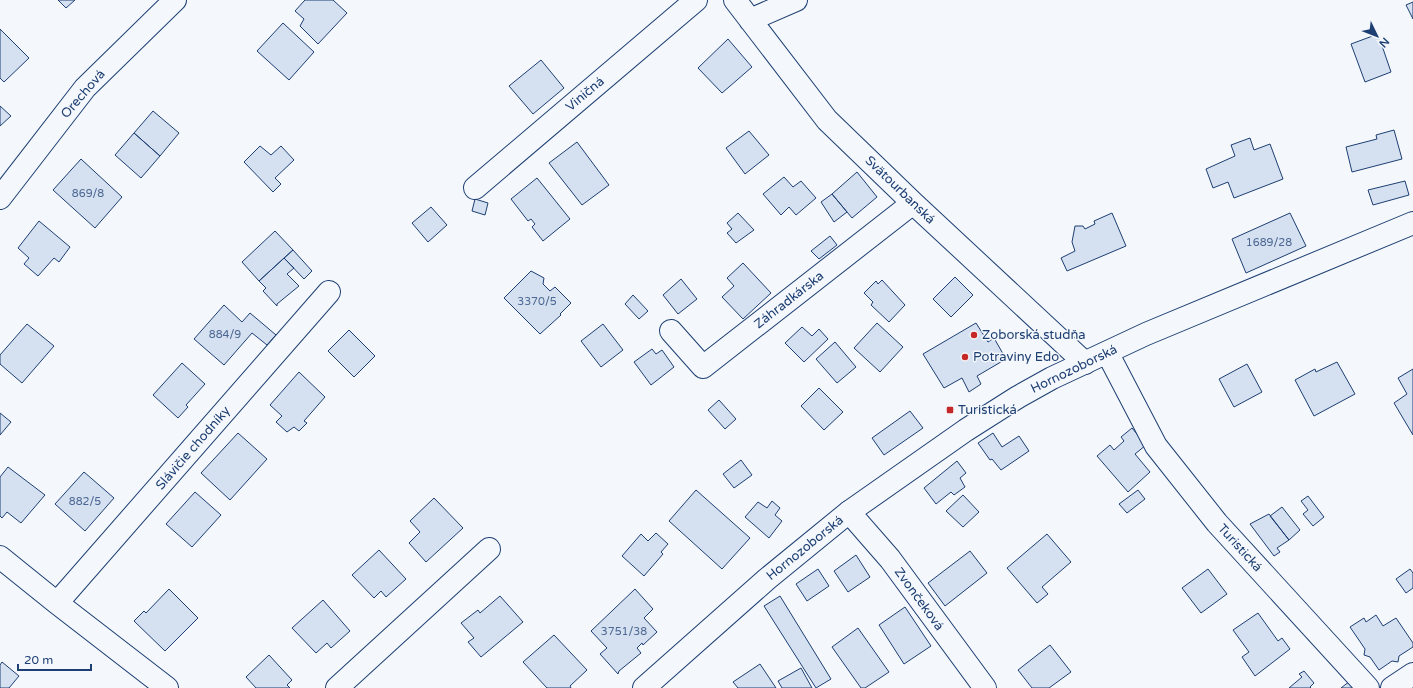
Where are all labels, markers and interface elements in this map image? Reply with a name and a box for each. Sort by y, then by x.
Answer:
north arrow [1357,16,1397,56]
text: N [1376,35,1392,50]
street label: Orechová [57,66,109,122]
street label: Viničná [562,73,608,115]
street label: Svätourbanská [862,153,938,227]
house number: 869/8 [72,187,104,200]
house number: 1689/28 [1246,236,1292,249]
street label: Záhradkárska [751,268,827,332]
house number: 3370/5 [517,295,557,308]
place label: Zoborská studňa [982,327,1086,343]
house number: 884/9 [209,328,241,341]
marker: Zoborská studňa [969,330,979,340]
street label: Hornozoborská [1028,341,1120,397]
place label: Potraviny Edo [973,349,1059,365]
marker: Potraviny Edo [960,352,970,362]
place label: Turistická [958,402,1017,418]
street label: Slávičie chodníky [152,403,234,493]
marker: Turistická [945,405,955,415]
house number: 882/5 [69,495,101,508]
street label: Hornozoborská [763,512,847,584]
street label: Turistická [1214,521,1266,575]
street label: Zvončeková [891,564,947,634]
house number: 3751/38 [601,625,647,638]
scale bar [18,646,91,672]
text: 20 m [24,653,53,667]

